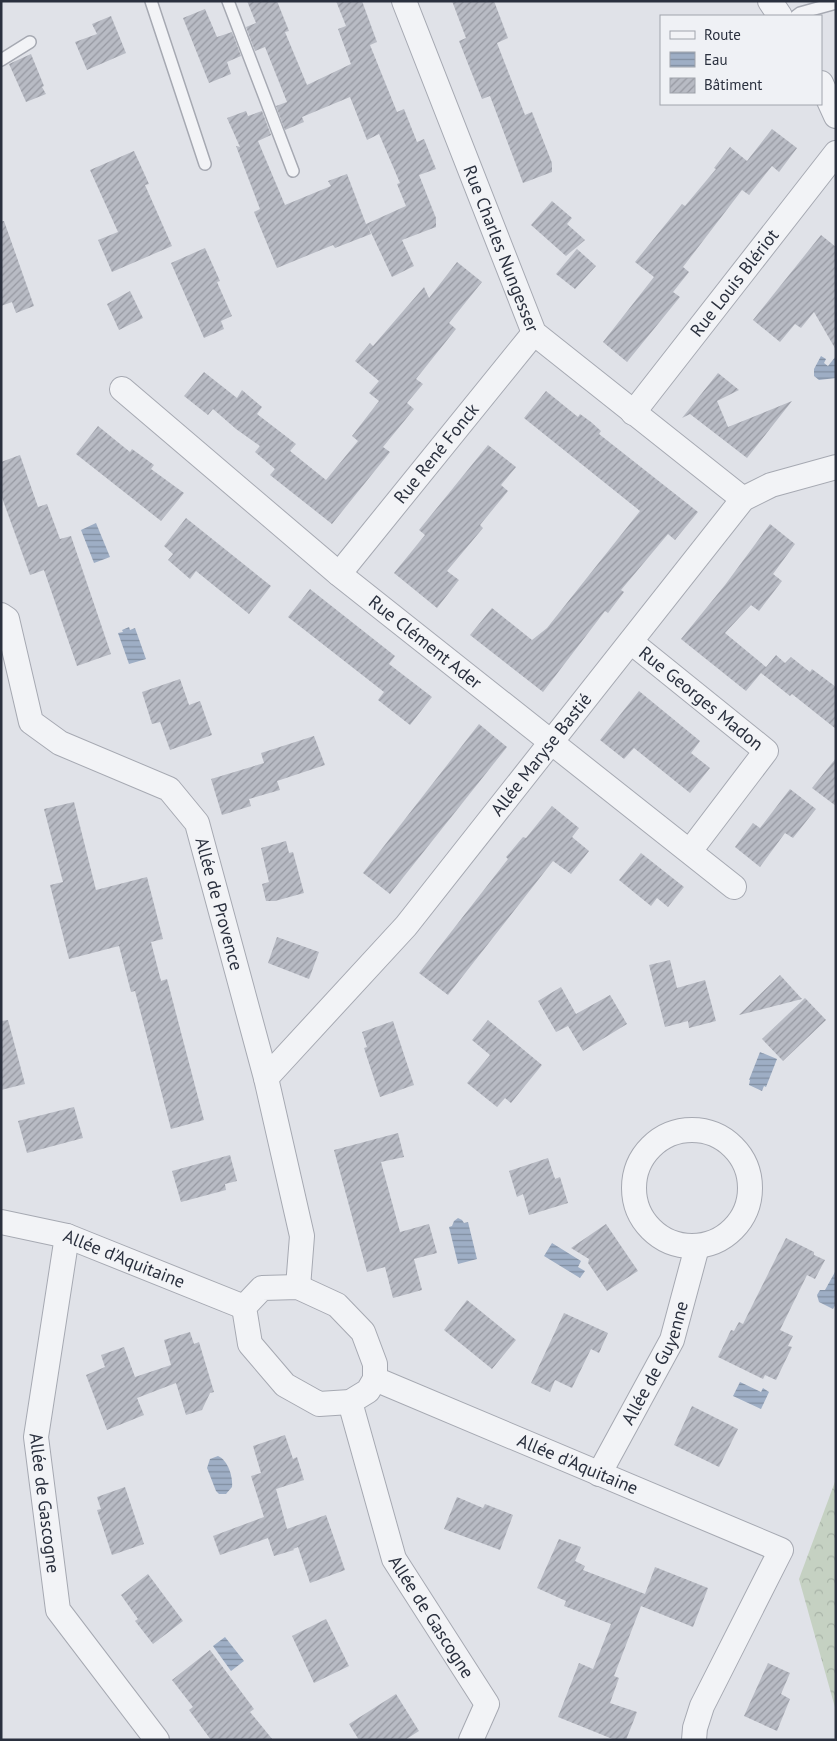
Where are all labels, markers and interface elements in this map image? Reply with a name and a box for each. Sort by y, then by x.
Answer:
legend [660,15,822,105]
text: Route [704,25,741,44]
text: Eau [704,50,728,69]
text: Bâtiment [704,75,762,94]
street label: Rue Charles Nungesser [458,162,544,335]
street label: Rue Louis Blériot [685,224,783,341]
street label: Rue René Fonck [389,398,484,508]
street label: Rue Clément Ader [364,590,487,694]
street label: Rue Georges Madon [634,641,768,755]
street label: Allée Maryse Bastié [485,688,596,820]
street label: Allée de Provence [190,835,248,973]
street label: Allée d'Aquitaine [60,1224,188,1293]
street label: Allée de Guyenne [616,1299,693,1429]
street label: Allée d'Aquitaine [514,1428,642,1500]
street label: Allée de Gascogne [25,1432,65,1575]
street label: Allée de Gascogne [384,1551,479,1682]

